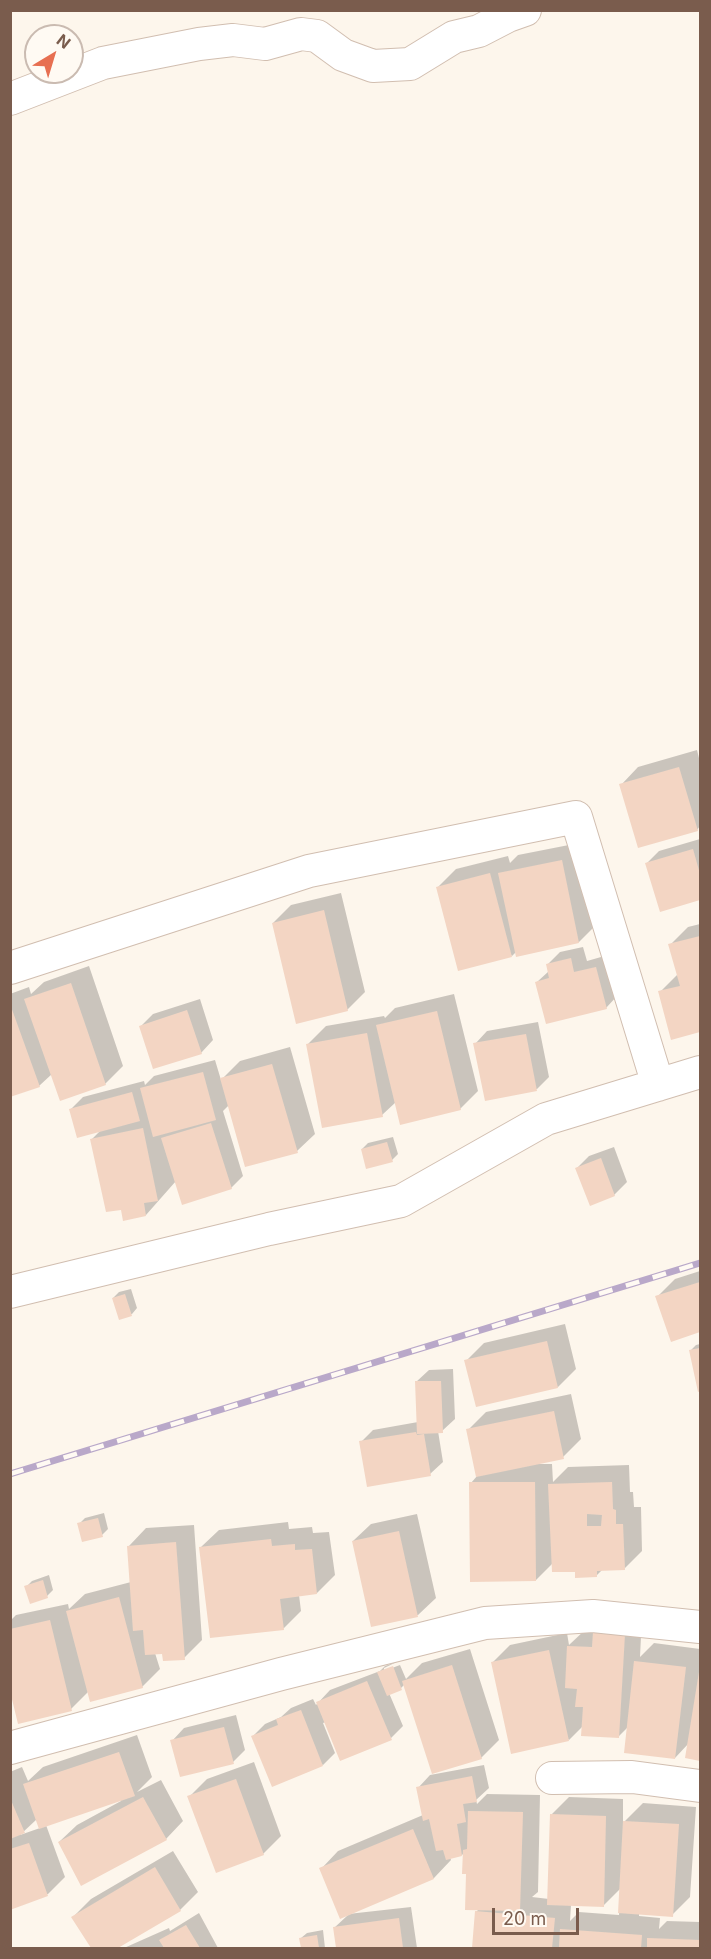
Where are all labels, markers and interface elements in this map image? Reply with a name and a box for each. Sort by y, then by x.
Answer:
north arrow [24,24,84,84]
text: N [53,30,75,53]
scale bar [495,1896,582,1934]
text: 20 m [503,1908,546,1929]

